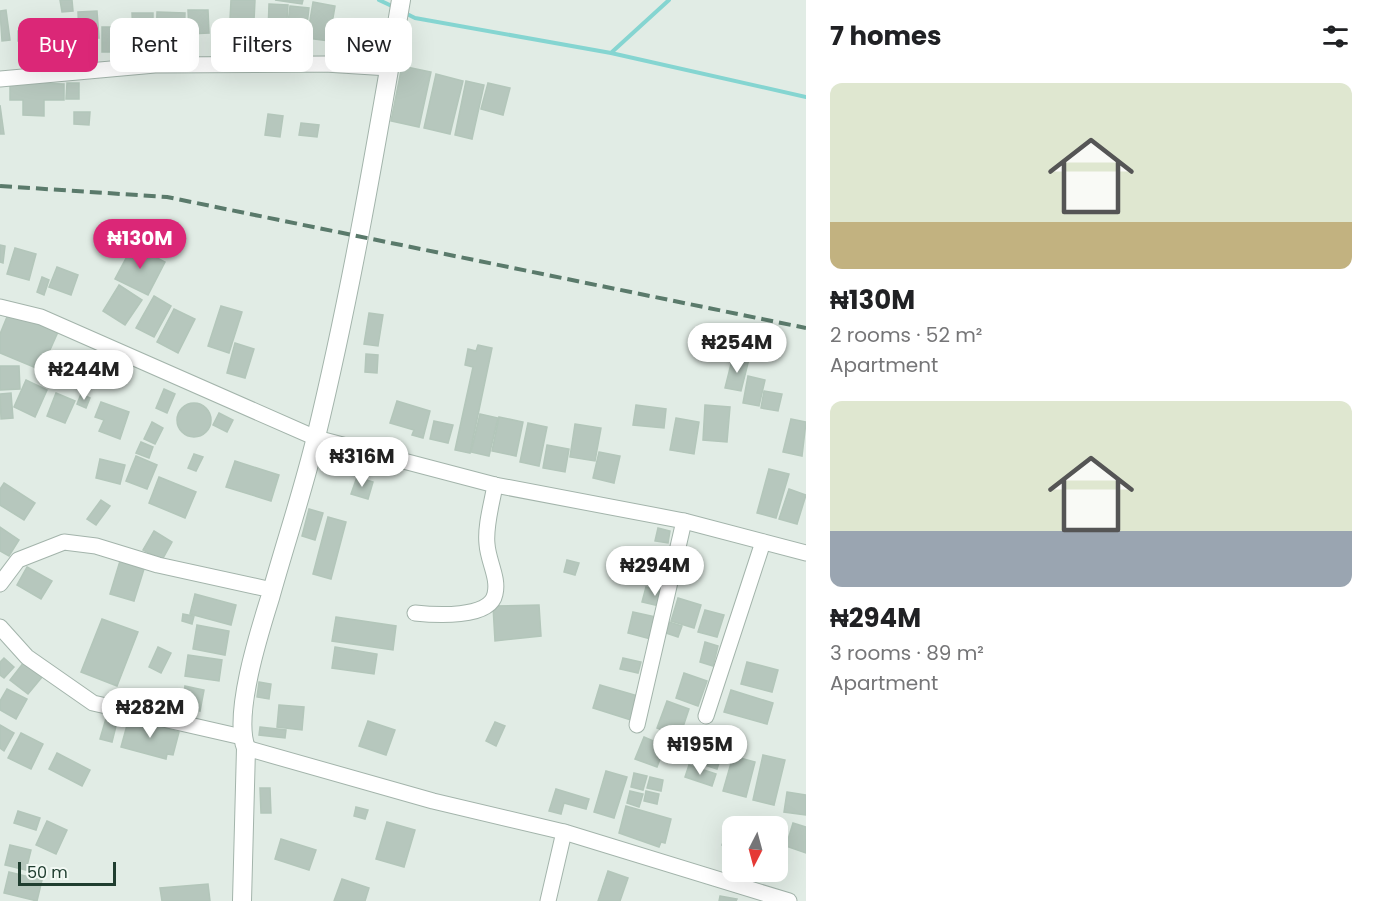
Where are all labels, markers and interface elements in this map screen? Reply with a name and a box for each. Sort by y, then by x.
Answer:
chip: Buy [18,18,98,72]
chip: Rent [110,18,199,72]
chip: Filters [211,18,313,72]
chip: New [325,18,412,72]
text: 7 homes [830,18,942,54]
icon: filters [1319,20,1352,53]
icon: home [1037,122,1145,230]
pin: ₦130M [98,219,182,270]
text: ₦130M [107,224,173,252]
text: ₦130M [830,282,915,318]
text: 2 rooms · 52 m² [830,321,982,349]
pin: ₦254M [695,323,779,374]
text: ₦254M [702,328,772,356]
pin: ₦244M [42,350,126,401]
text: Apartment [830,351,938,379]
text: ₦244M [48,355,120,383]
pin: ₦316M [320,437,404,488]
icon: home [1037,440,1145,548]
text: ₦316M [329,442,395,470]
pin: ₦294M [613,546,697,597]
text: ₦294M [620,551,690,579]
text: ₦294M [830,600,921,636]
text: 3 rooms · 89 m² [830,639,984,667]
text: Apartment [830,669,938,697]
pin: ₦282M [108,688,192,739]
text: ₦282M [116,693,184,721]
pin: ₦195M [658,725,742,776]
text: ₦195M [667,730,733,758]
north arrow [722,816,788,882]
map controls [722,816,788,882]
scale bar [18,859,116,886]
text: 50 m [27,861,68,884]

